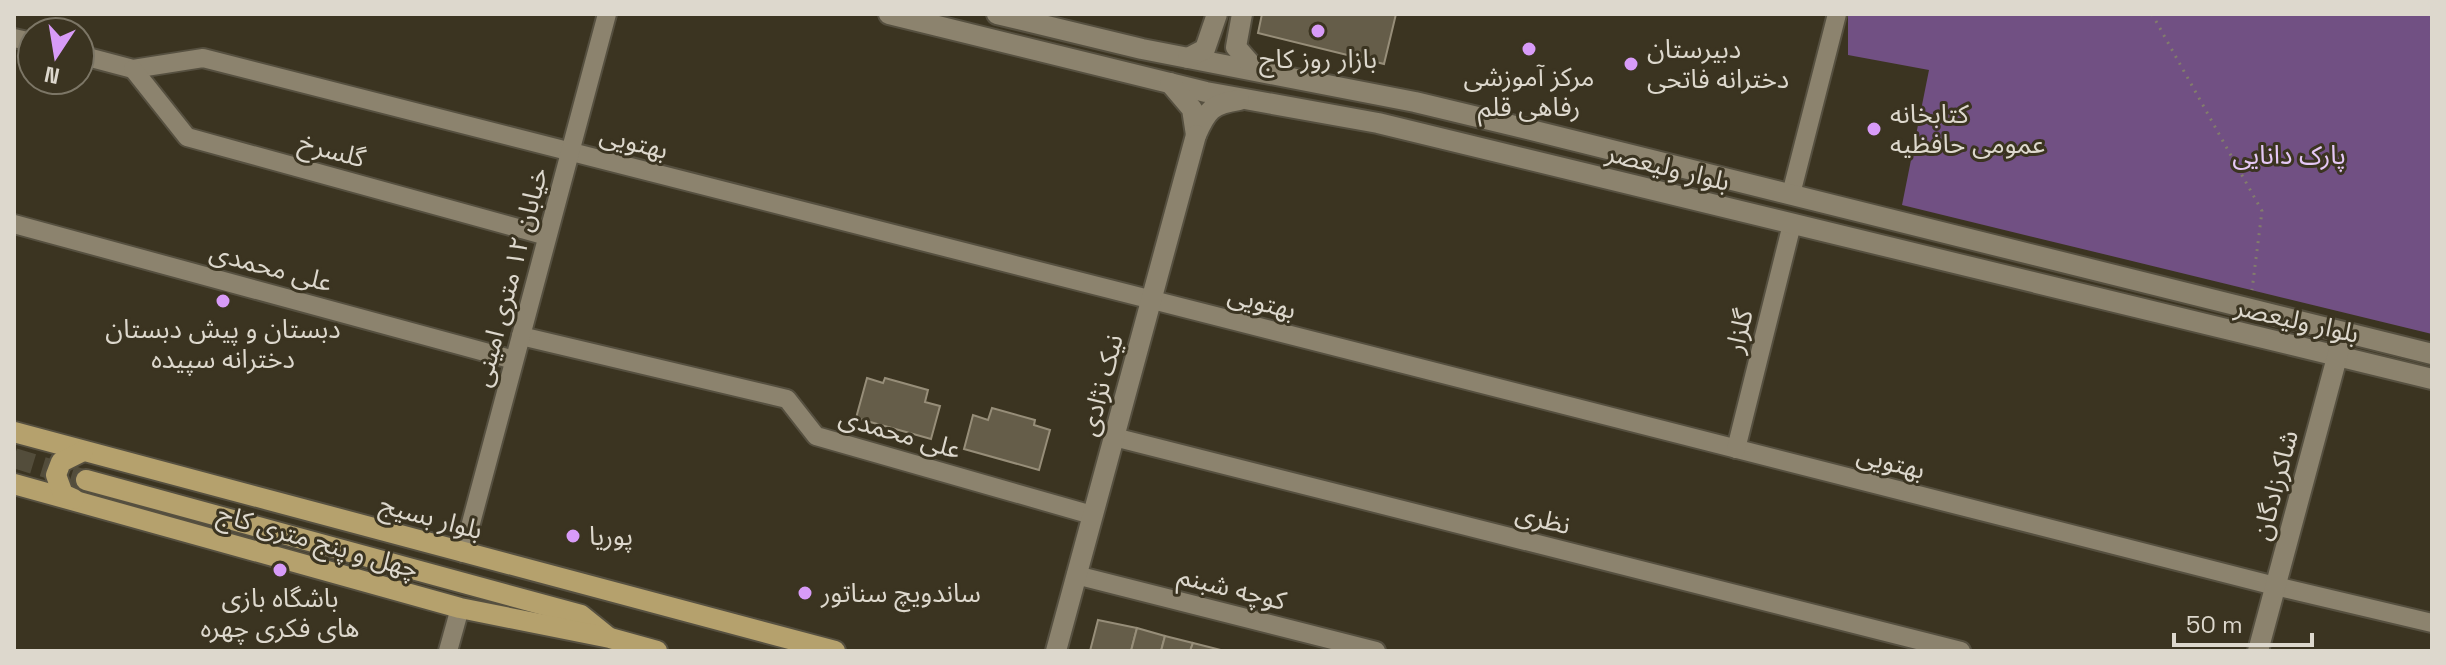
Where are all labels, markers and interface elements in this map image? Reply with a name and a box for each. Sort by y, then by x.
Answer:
north arrow [16,16,96,96]
marker: بازار روز کاج [1309,22,1327,40]
place label: دبیرستان دخترانه فاتحی [1647,32,1789,96]
marker: مرکز آموزشی رفاهی قلم [1520,40,1538,58]
place label: بازار روز کاج [1259,42,1377,78]
marker: دبیرستان دخترانه فاتحی [1622,55,1640,73]
text: N [42,60,62,91]
place label: مرکز آموزشی رفاهی قلم [1464,60,1594,127]
place label: کتابخانه عمومی حافظیه [1890,97,2045,161]
street label: بهتویی [596,117,672,167]
marker: کتابخانه عمومی حافظیه [1865,120,1883,138]
street label: گلسرخ [294,125,369,177]
street label: بلوار ولیعصر [1602,135,1733,199]
park label: پارک دانایی [2232,138,2346,172]
street label: خیابان ۱۲ متری امینی [464,164,556,390]
street label: علی محمدی [206,234,336,300]
street label: بهتویی [1224,277,1300,327]
street label: بلوار ولیعصر [2231,289,2362,351]
marker: دبستان و پیش دبستان دخترانه سپیده [214,292,232,310]
street label: گلزار [1717,305,1761,357]
place label: دبستان و پیش دبستان دخترانه سپیده [105,312,341,376]
street label: نیک نژادی [1071,331,1131,439]
street label: علی محمدی [835,399,965,467]
street label: شاکرزادگان [2244,426,2306,544]
street label: بهتویی [1853,437,1929,487]
street label: بلوار بسیج [375,487,486,550]
street label: چهل و پنج متری کاج [213,496,423,589]
street label: نظری [1512,496,1574,542]
place label: پوریا [589,519,633,553]
marker: پوریا [564,527,582,545]
street label: کوچه شبنم [1174,558,1290,621]
marker: باشگاه بازی های فکری چهره [271,561,289,579]
place label: ساندویچ سناتور [820,576,981,613]
place label: باشگاه بازی های فکری چهره [201,581,359,645]
marker: ساندویچ سناتور [796,584,814,602]
scale bar [2174,597,2312,647]
text: 50 m [2186,609,2243,640]

